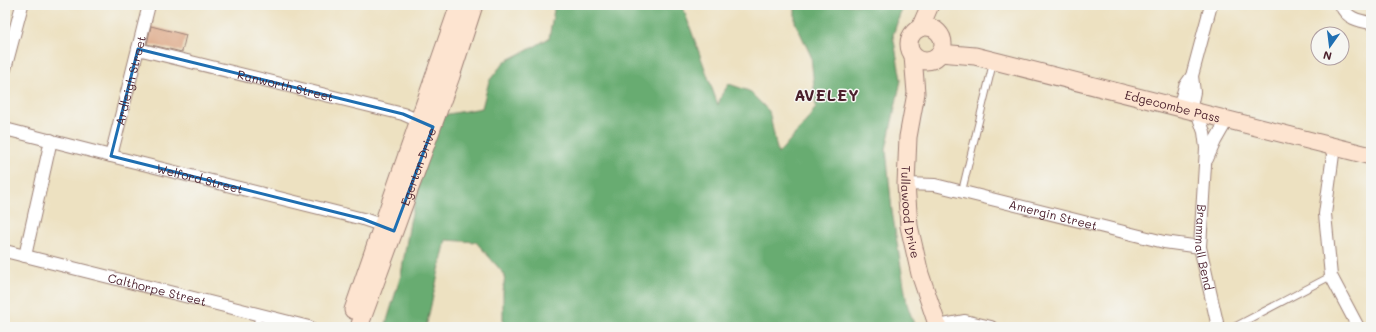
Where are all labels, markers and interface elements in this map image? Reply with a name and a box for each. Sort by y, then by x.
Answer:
north arrow [1310,26,1350,66]
street label: Ardleigh Street [111,34,149,127]
text: N [1322,48,1333,64]
street label: Ranworth Street [236,66,335,105]
district label: AVELEY [794,84,860,105]
street label: Edgecombe Pass [1123,86,1222,126]
street label: Egerton Drive [396,125,439,208]
street label: Welford Street [155,160,245,197]
street label: Tullawood Drive [898,165,924,260]
street label: Amergin Street [1007,196,1099,233]
street label: Brammall Bend [1192,204,1218,292]
street label: Calthorpe Street [106,269,208,309]

